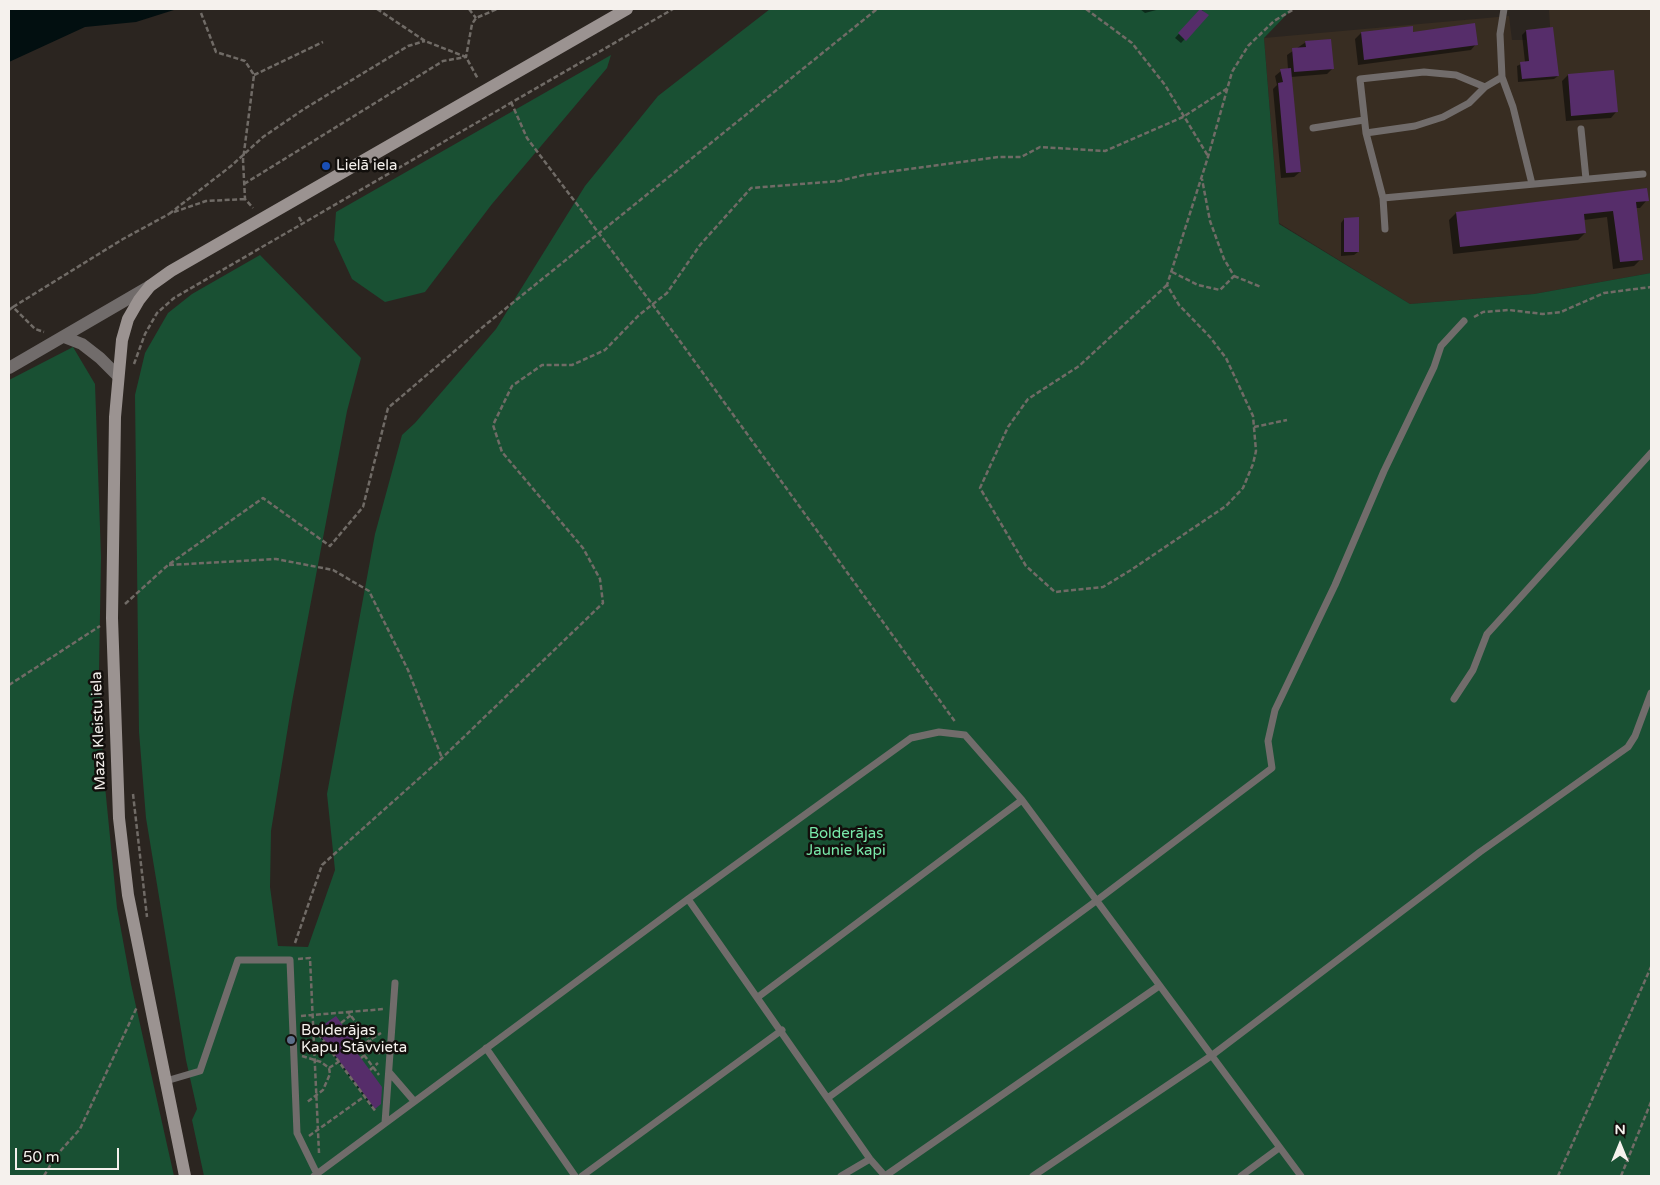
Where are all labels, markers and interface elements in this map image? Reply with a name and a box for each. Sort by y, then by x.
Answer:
place label: Lielā iela [336,157,397,175]
marker: Lielā iela [320,160,332,172]
street label: Mazā Kleistu iela [88,671,110,791]
park label: Bolderājas Jaunie kapi [806,825,886,860]
place label: Bolderājas Kapu Stāvvieta [301,1022,407,1057]
marker: Bolderājas Kapu Stāvvieta [285,1034,297,1046]
north arrow [1595,1120,1645,1170]
text: N [1614,1121,1626,1138]
scale bar [18,1138,121,1170]
text: 50 m [23,1148,60,1166]

